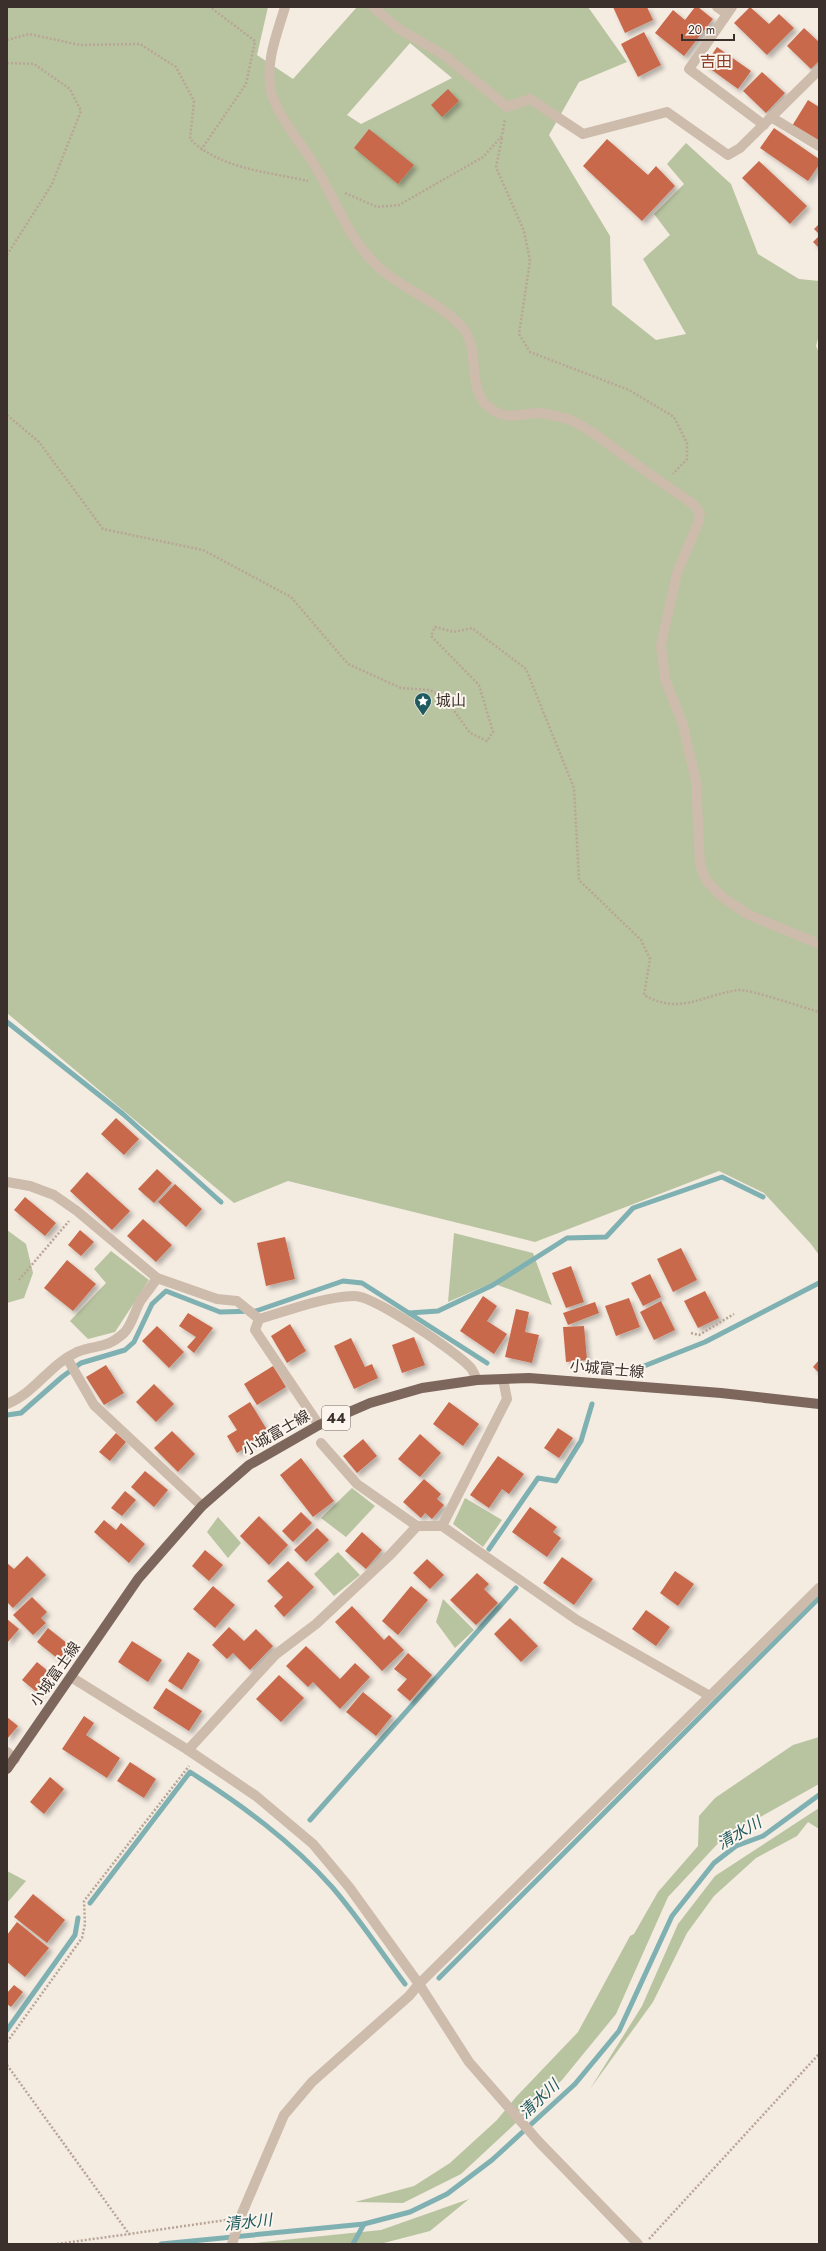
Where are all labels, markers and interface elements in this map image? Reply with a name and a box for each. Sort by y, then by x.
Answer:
scale bar [682,16,734,42]
text: 20 m [688,21,715,39]
district label: 吉田 [700,50,732,73]
place label: 城山 [436,690,466,712]
place icon: 城山 [413,691,433,716]
street label: 小城富士線 [569,1355,645,1383]
street label: 小城富士線 [238,1405,314,1461]
road number: 44 [322,1406,350,1430]
street label: 小城富士線 [24,1637,86,1711]
water label: 清水川 [712,1810,767,1855]
water label: 清水川 [514,2073,566,2124]
water label: 清水川 [223,2208,275,2236]

